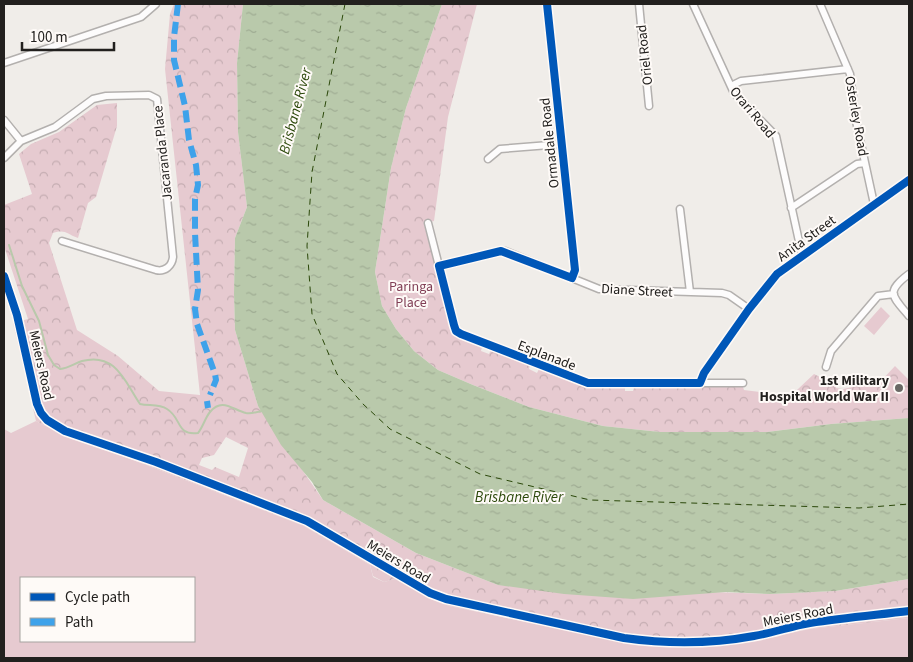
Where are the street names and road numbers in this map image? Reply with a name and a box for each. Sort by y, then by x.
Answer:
street label: Oriel Road [632,24,658,86]
street label: Osterley Road [839,74,873,158]
street label: Orari Road [725,82,780,143]
street label: Ormadale Road [535,97,565,189]
street label: Jacaranda Place [148,104,178,201]
street label: Anita Street [773,211,840,267]
street label: Diane Street [601,279,673,303]
street label: Meiers Road [23,328,59,402]
street label: Esplanade [515,336,579,376]
street label: Meiers Road [363,535,434,589]
street label: Meiers Road [761,599,835,633]

